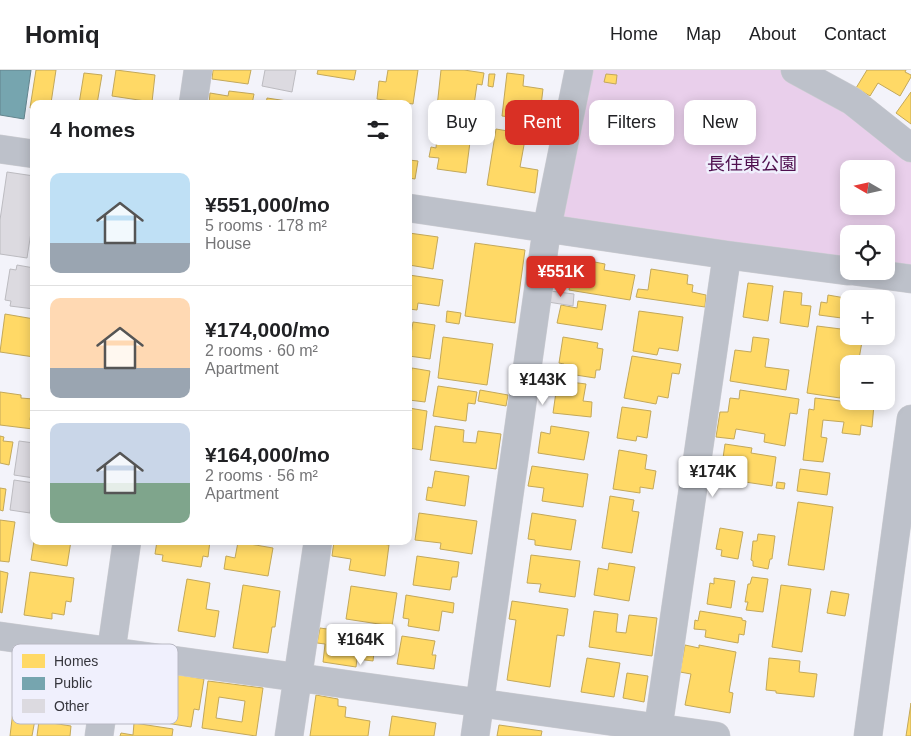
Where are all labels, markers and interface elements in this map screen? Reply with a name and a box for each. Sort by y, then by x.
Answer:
text: Homiq [25,21,100,48]
text: Home [610,24,658,44]
text: Map [686,24,721,44]
text: About [749,24,796,44]
text: Contact [824,24,886,44]
chip: Buy [428,100,495,145]
chip: Rent [505,100,579,145]
chip: Filters [589,100,674,145]
chip: New [684,100,756,145]
icon: filters [364,116,392,144]
text: 4 homes [50,118,135,141]
park label: 長住東公園 [707,154,797,174]
north arrow [840,160,895,215]
map controls [840,160,895,410]
icon: home [90,193,150,253]
text: ¥551,000/mo [205,193,330,216]
text: 5 rooms · 178 m² [205,217,327,234]
button: locate [840,225,895,280]
text: House [205,235,251,252]
pin: ¥551K [526,256,596,298]
text: ¥551K [537,263,585,280]
button: + [840,290,895,345]
icon: home [90,318,150,378]
text: ¥174,000/mo [205,318,330,341]
text: 2 rooms · 60 m² [205,342,318,359]
button: − [840,355,895,410]
text: Apartment [205,360,279,377]
pin: ¥143K [508,364,578,406]
text: ¥143K [519,371,567,388]
icon: home [90,443,150,503]
text: ¥164,000/mo [205,443,330,466]
pin: ¥174K [678,456,748,498]
text: ¥174K [689,463,737,480]
text: 2 rooms · 56 m² [205,467,318,484]
text: Apartment [205,485,279,502]
pin: ¥164K [326,624,396,666]
text: ¥164K [337,631,385,648]
legend [12,644,178,724]
text: Homes [54,653,98,669]
text: Public [54,675,92,691]
text: Other [54,698,89,714]

